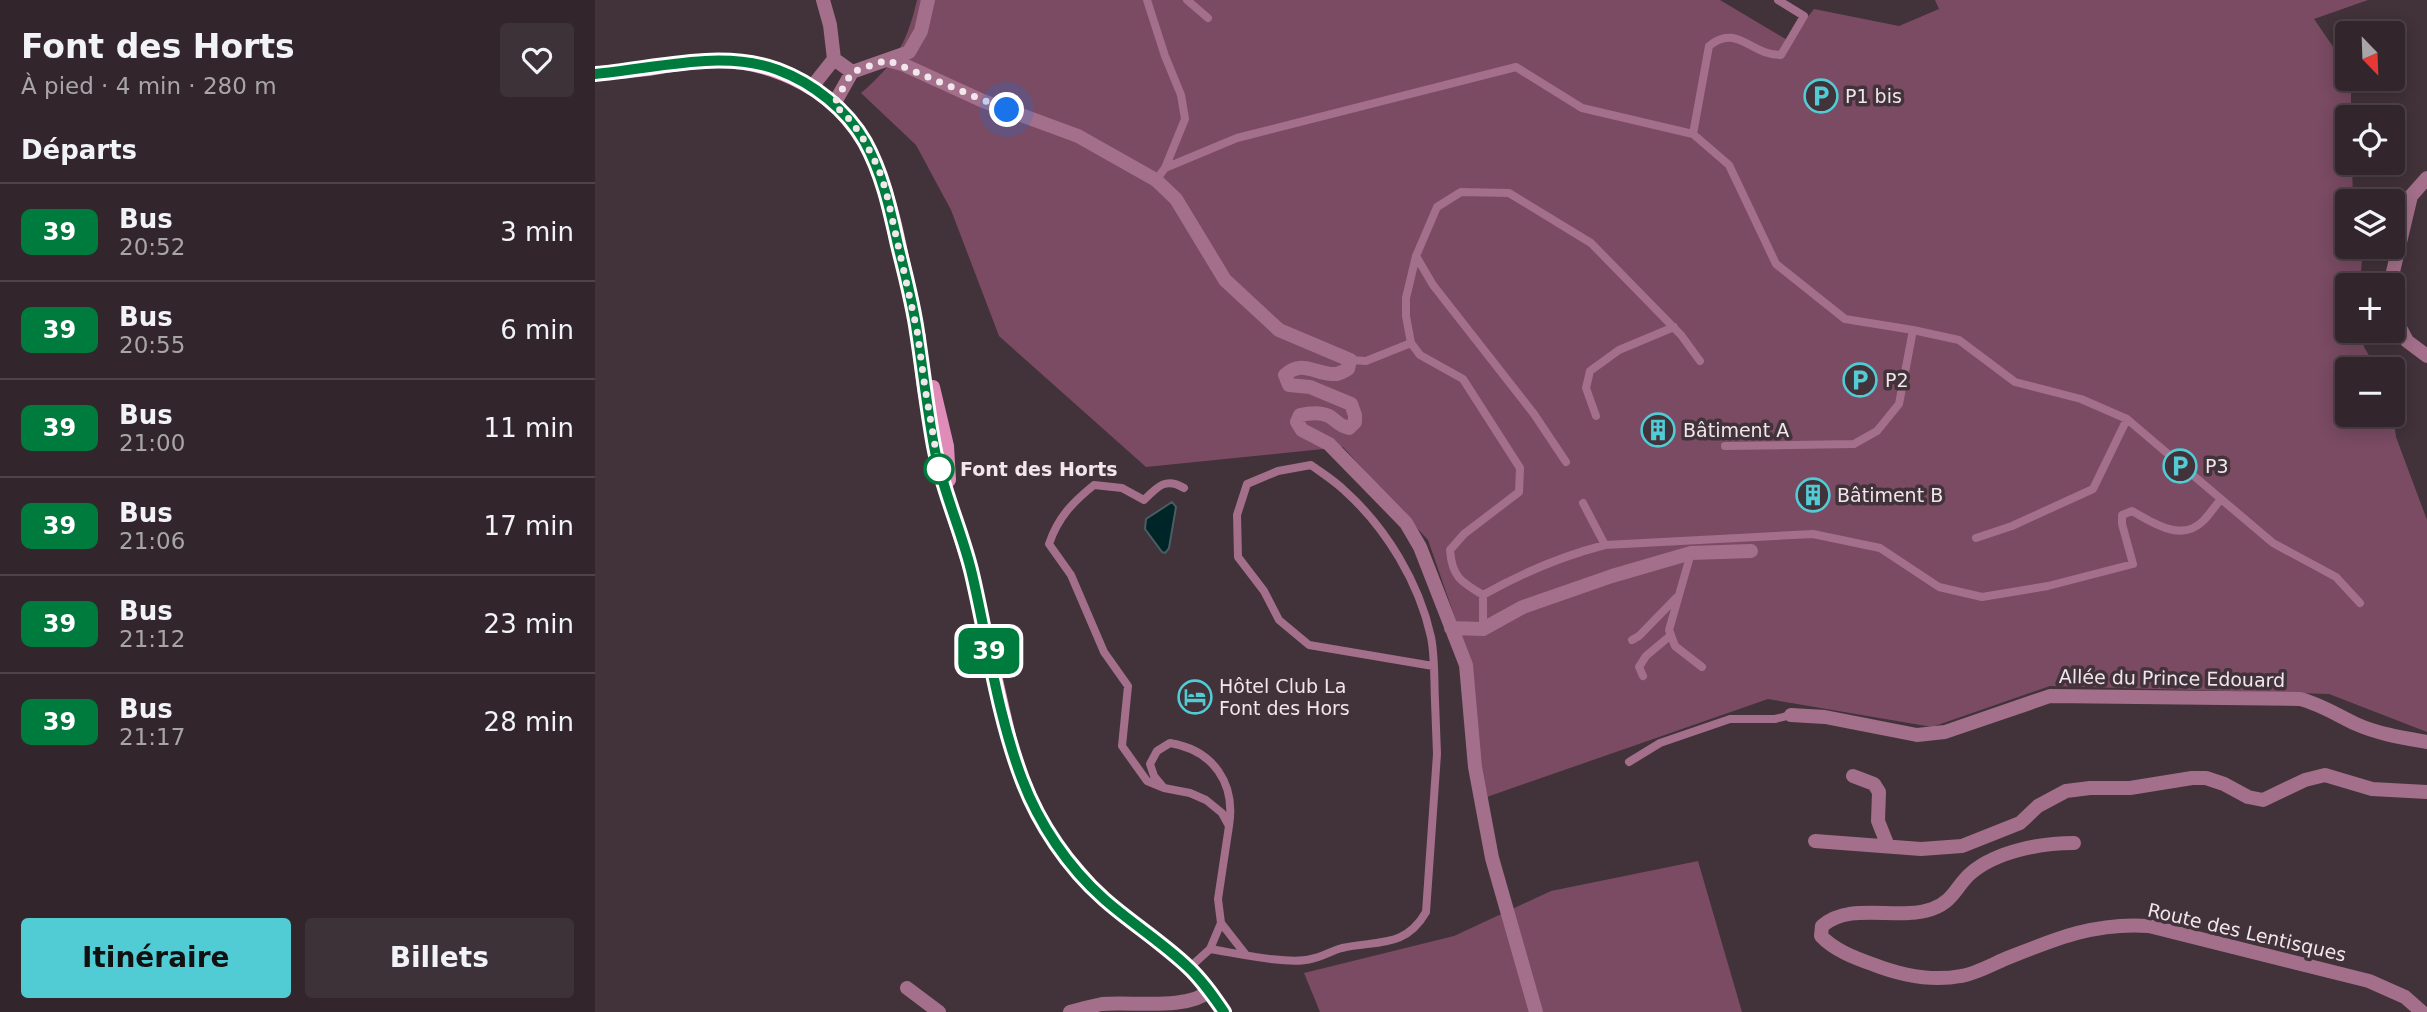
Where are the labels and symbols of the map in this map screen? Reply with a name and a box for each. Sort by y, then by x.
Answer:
north arrow [2335,21,2405,91]
parking icon: P1 bis [1802,77,1840,115]
place label: P1 bis [1845,85,1902,107]
your location [989,92,1024,127]
parking icon: P2 [1841,361,1879,399]
place label: P2 [1885,369,1909,391]
building icon: Bâtiment A [1639,411,1677,449]
place label: Bâtiment A [1683,419,1789,441]
parking icon: P3 [2161,447,2199,485]
marker: Font des Horts [924,454,954,484]
place label: P3 [2205,455,2229,477]
place label: Font des Horts [960,458,1118,480]
building icon: Bâtiment B [1794,476,1832,514]
place label: Bâtiment B [1837,484,1943,506]
line badge: 39 [957,628,1021,674]
street label: Allée du Prince Edouard [2059,665,2285,691]
place label: Hôtel Club La Font des Hors [1219,675,1350,719]
hotel icon: Hôtel Club La Font des Hors [1176,678,1214,716]
street label: Route des Lentisques [2146,898,2348,966]

